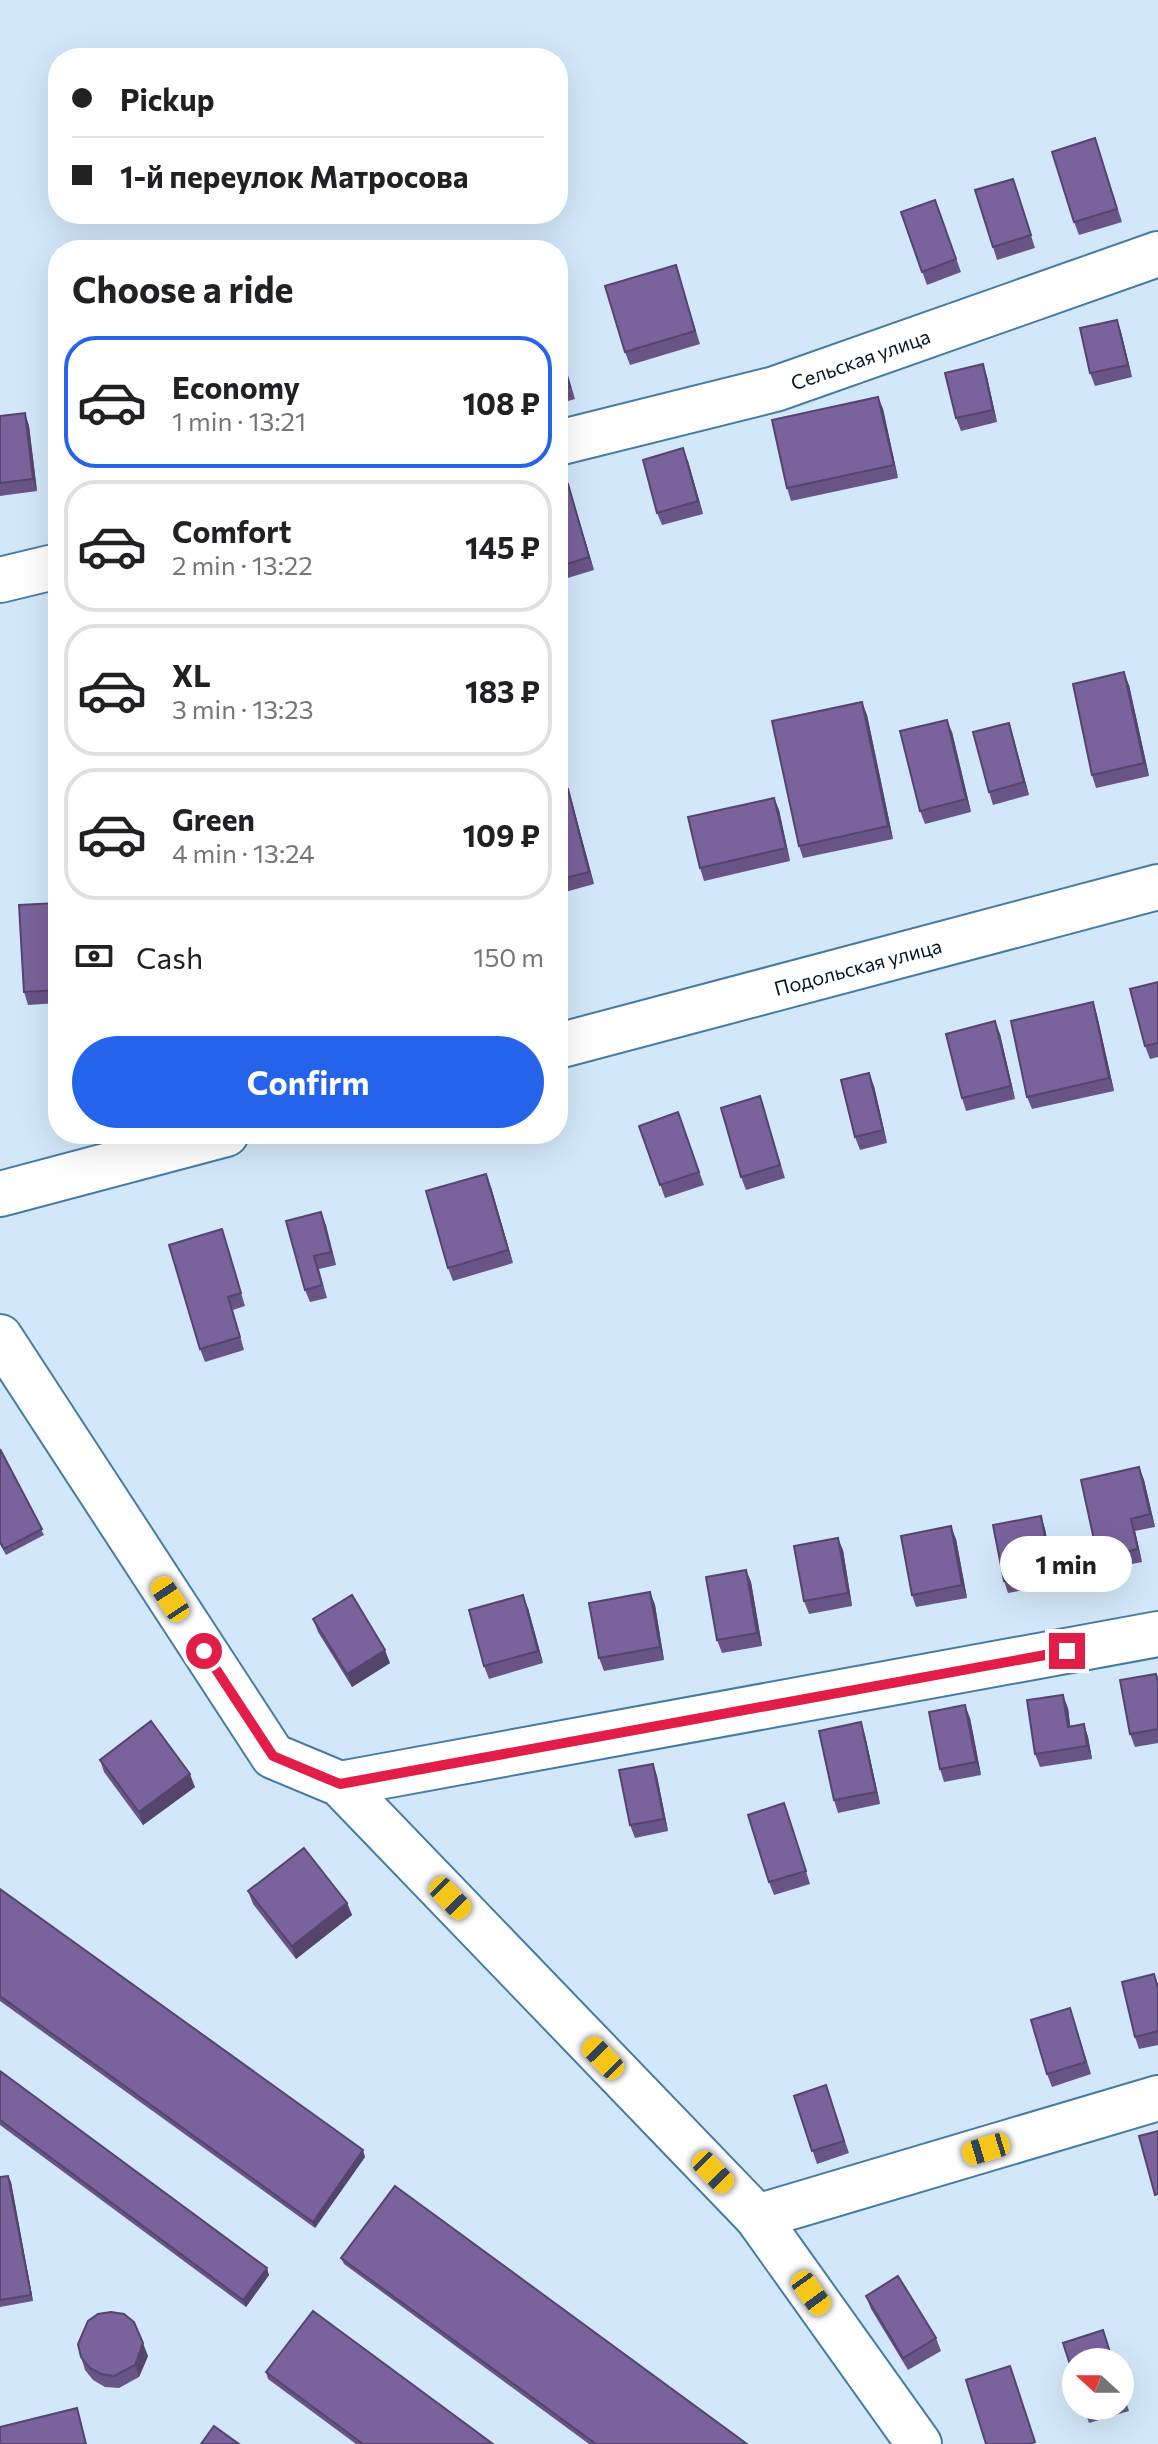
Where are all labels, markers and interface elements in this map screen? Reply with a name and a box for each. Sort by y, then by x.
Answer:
text: Pickup [120,80,214,117]
text: 1-й переулок Матросова [120,157,468,194]
text: Choose a ride [72,266,293,310]
street label: Сельская улица [787,323,933,395]
icon: car [76,366,148,438]
text: Economy [172,368,300,405]
text: 108 ₽ [462,384,540,421]
text: 1 min · 13:21 [172,405,306,436]
icon: car [76,510,148,582]
text: Comfort [172,512,291,549]
text: 145 ₽ [465,528,540,565]
text: 2 min · 13:22 [172,549,313,580]
icon: car [76,654,148,726]
text: XL [172,656,211,693]
text: 183 ₽ [465,672,540,709]
text: 3 min · 13:23 [172,693,314,724]
icon: car [76,798,148,870]
text: Green [172,800,255,837]
text: 109 ₽ [462,816,540,853]
text: 4 min · 13:24 [172,837,315,868]
street label: Подольская улица [771,933,944,1000]
icon: cash [72,934,116,978]
text: Cash [136,938,203,975]
text: 150 m [473,941,544,972]
button: Confirm [72,1036,544,1128]
callout: 1 min [1001,1535,1133,1591]
text: 1 min [1035,1548,1097,1579]
car [147,1572,193,1626]
route start [186,1633,222,1669]
route end [1049,1633,1085,1669]
car [425,1872,475,1924]
car [578,2032,628,2084]
car [960,2131,1012,2167]
car [688,2146,738,2198]
car [787,2267,835,2319]
north arrow [1062,2348,1134,2420]
map controls [1062,2348,1134,2420]

